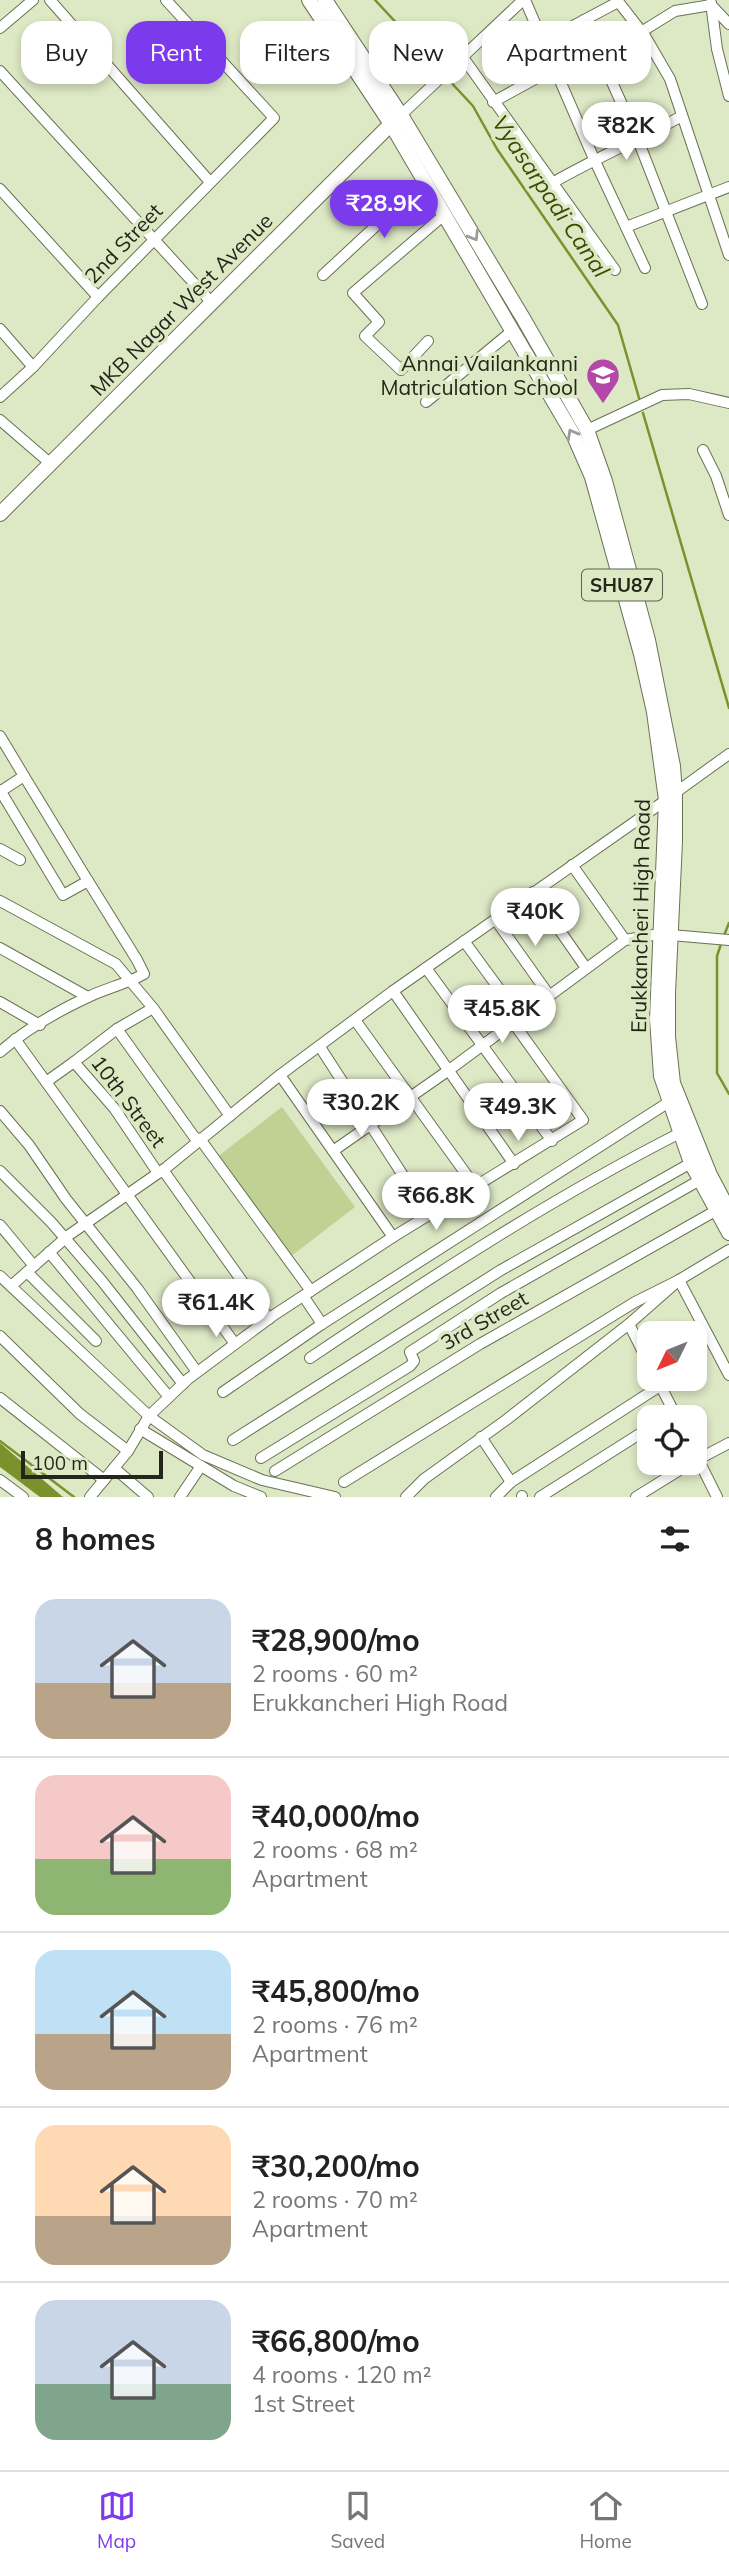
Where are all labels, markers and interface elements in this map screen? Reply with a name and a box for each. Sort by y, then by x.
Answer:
chip: Buy [21,21,112,84]
chip: Rent [126,21,226,84]
chip: Filters [240,21,355,84]
chip: New [369,21,468,84]
chip: Apartment [482,21,651,84]
pin: ₹82K [585,102,667,162]
water label: Vyasarpadi Canal [486,109,616,283]
text: ₹82K [598,110,654,139]
pin: ₹28.9K [327,180,441,240]
text: ₹28.9K [346,188,422,217]
street label: 2nd Street [79,198,167,288]
street label: MKB Nagar West Avenue [84,207,278,401]
one-way arrow [466,228,479,241]
place label: Annai Vailankanni Matriculation School [380,350,578,400]
school or university icon: Annai Vailankanni Matriculation School [584,356,622,405]
one-way arrow [567,429,580,441]
road number: SHU87 [582,570,662,600]
street label: Erukkancheri High Road [625,799,655,1033]
pin: ₹40K [494,888,576,948]
text: ₹40K [507,896,563,925]
pin: ₹45.8K [445,986,559,1045]
text: ₹45.8K [464,993,540,1022]
street label: 10th Street [86,1050,172,1152]
pin: ₹30.2K [304,1080,418,1139]
pin: ₹49.3K [461,1084,575,1143]
text: ₹30.2K [323,1087,399,1116]
text: ₹49.3K [480,1091,556,1120]
pin: ₹66.8K [379,1172,493,1232]
text: ₹66.8K [398,1180,474,1209]
pin: ₹61.4K [159,1280,273,1339]
street label: 3rd Street [436,1285,532,1355]
text: ₹61.4K [178,1287,254,1316]
north arrow [637,1321,707,1391]
map controls [637,1321,707,1475]
button: locate [637,1405,707,1475]
scale bar [21,1448,163,1480]
text: 100 m [32,1451,88,1475]
text: 8 homes [35,1520,156,1558]
icon: filters [656,1520,694,1558]
text: ₹28,900/mo [252,1621,420,1659]
icon: home [91,1627,175,1711]
text: 2 rooms · 60 m² [252,1659,418,1688]
text: Erukkancheri High Road [252,1688,508,1717]
text: ₹40,000/mo [252,1797,420,1835]
icon: home [91,1803,175,1887]
text: 2 rooms · 68 m² [252,1835,418,1864]
text: Apartment [252,1864,368,1893]
text: ₹45,800/mo [252,1972,420,2010]
icon: home [91,1978,175,2062]
text: 2 rooms · 76 m² [252,2010,418,2039]
text: Apartment [252,2039,368,2068]
text: ₹30,200/mo [252,2147,420,2185]
icon: home [91,2153,175,2237]
text: 2 rooms · 70 m² [252,2185,418,2214]
text: Apartment [252,2214,368,2243]
text: ₹66,800/mo [252,2322,420,2360]
icon: home [91,2328,175,2412]
text: 4 rooms · 120 m² [252,2360,432,2389]
text: 1st Street [252,2389,355,2418]
tab: Map [97,2487,136,2553]
tab: Saved [330,2487,385,2553]
tab: Home [579,2487,632,2553]

